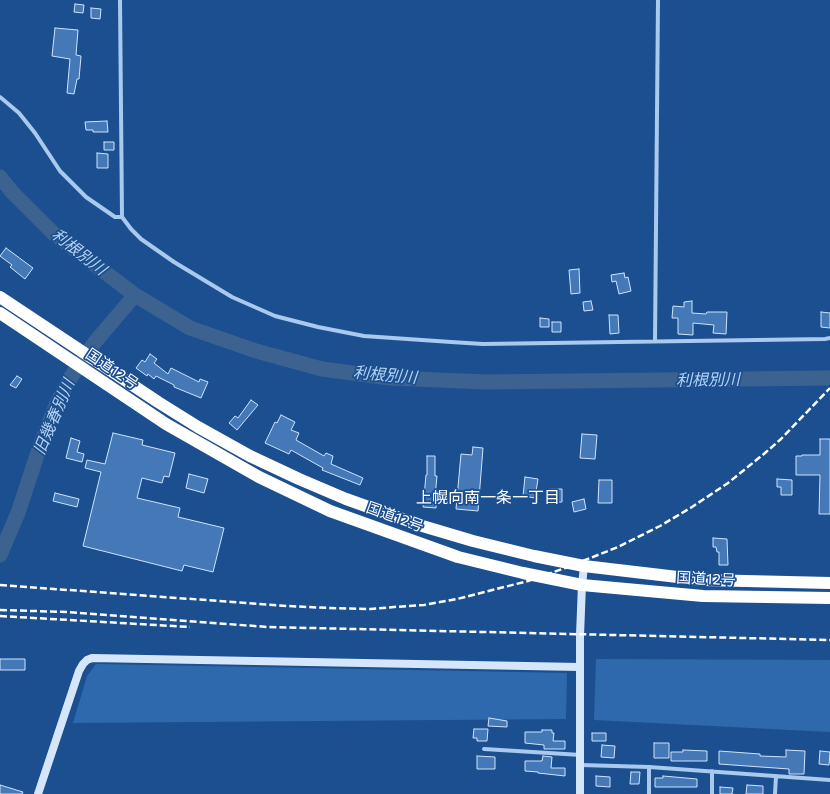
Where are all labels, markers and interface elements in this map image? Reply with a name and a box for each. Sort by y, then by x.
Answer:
water label: 利根別川 [48,225,110,279]
street label: 国道12号 [82,345,142,393]
water label: 利根別川 [352,363,418,387]
water label: 利根別川 [676,370,740,390]
water label: 旧幾春別川 [30,376,78,458]
district label: 上幌向南一条一丁目 [416,488,560,508]
street label: 国道12号 [364,498,426,536]
street label: 国道12号 [676,568,736,590]

